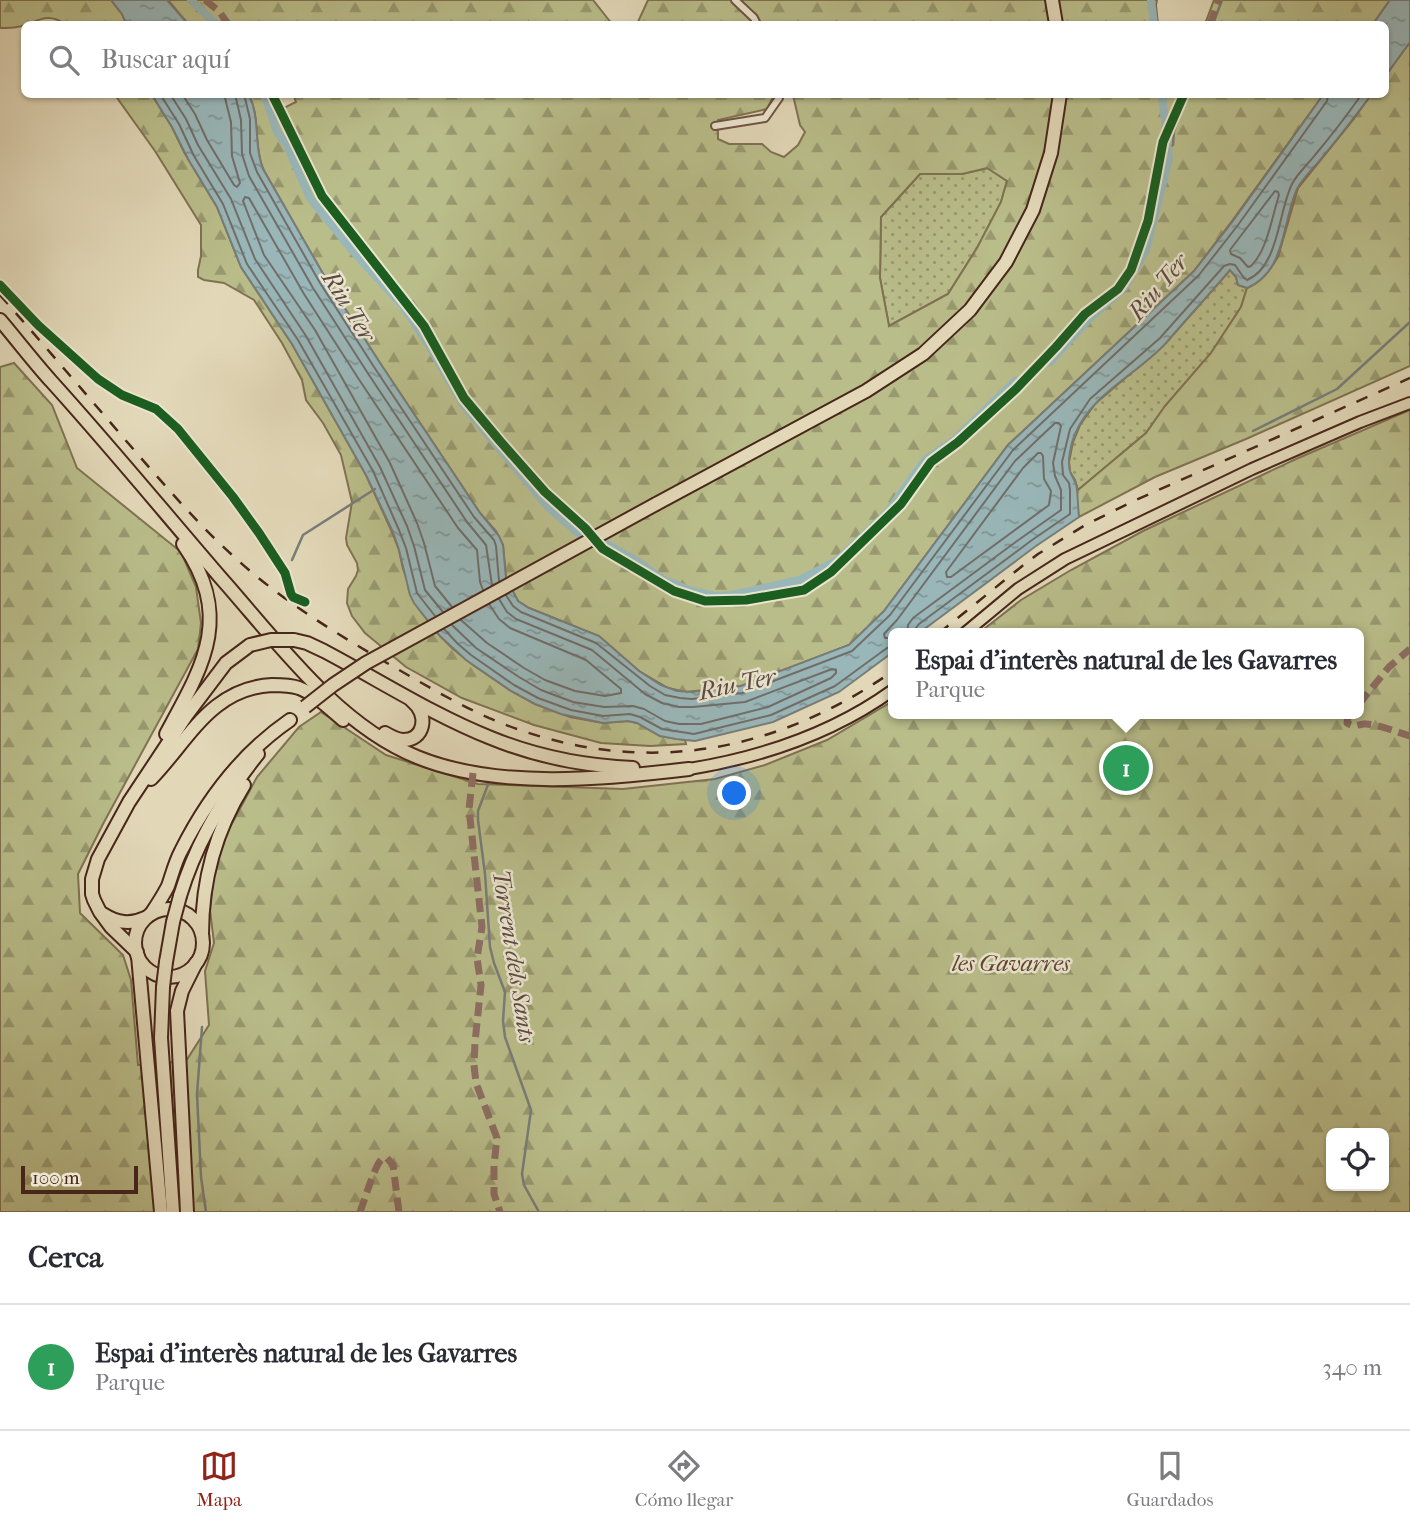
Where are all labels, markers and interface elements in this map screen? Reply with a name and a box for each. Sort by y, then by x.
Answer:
search box [21,21,1389,98]
icon: search [45,41,83,79]
text: Buscar aquí [101,44,230,75]
water label: Riu Ter [1121,246,1195,327]
water label: Riu Ter [315,264,383,348]
popup [888,628,1364,719]
text: Espai d'interès natural de les Gavarres [915,645,1337,676]
water label: Riu Ter [694,662,780,706]
text: Parque [915,676,985,703]
pin: 1 [1103,742,1149,794]
your location [717,776,751,810]
water label: Torrent dels Sants [487,868,542,1045]
park label: les Gavarres [951,950,1071,977]
map controls [1326,1128,1389,1191]
button: locate [1326,1128,1389,1191]
scale bar [21,1163,138,1195]
text: 100 m [32,1167,80,1189]
text: Cerca [28,1240,103,1275]
text: Espai d'interès natural de les Gavarres [95,1338,517,1369]
text: 1 [47,1354,55,1381]
text: 340 m [1322,1354,1382,1381]
text: Parque [95,1369,165,1396]
tab: Mapa [197,1447,242,1511]
tab: Cómo llegar [635,1447,733,1511]
tab: Guardados [1126,1447,1213,1511]

